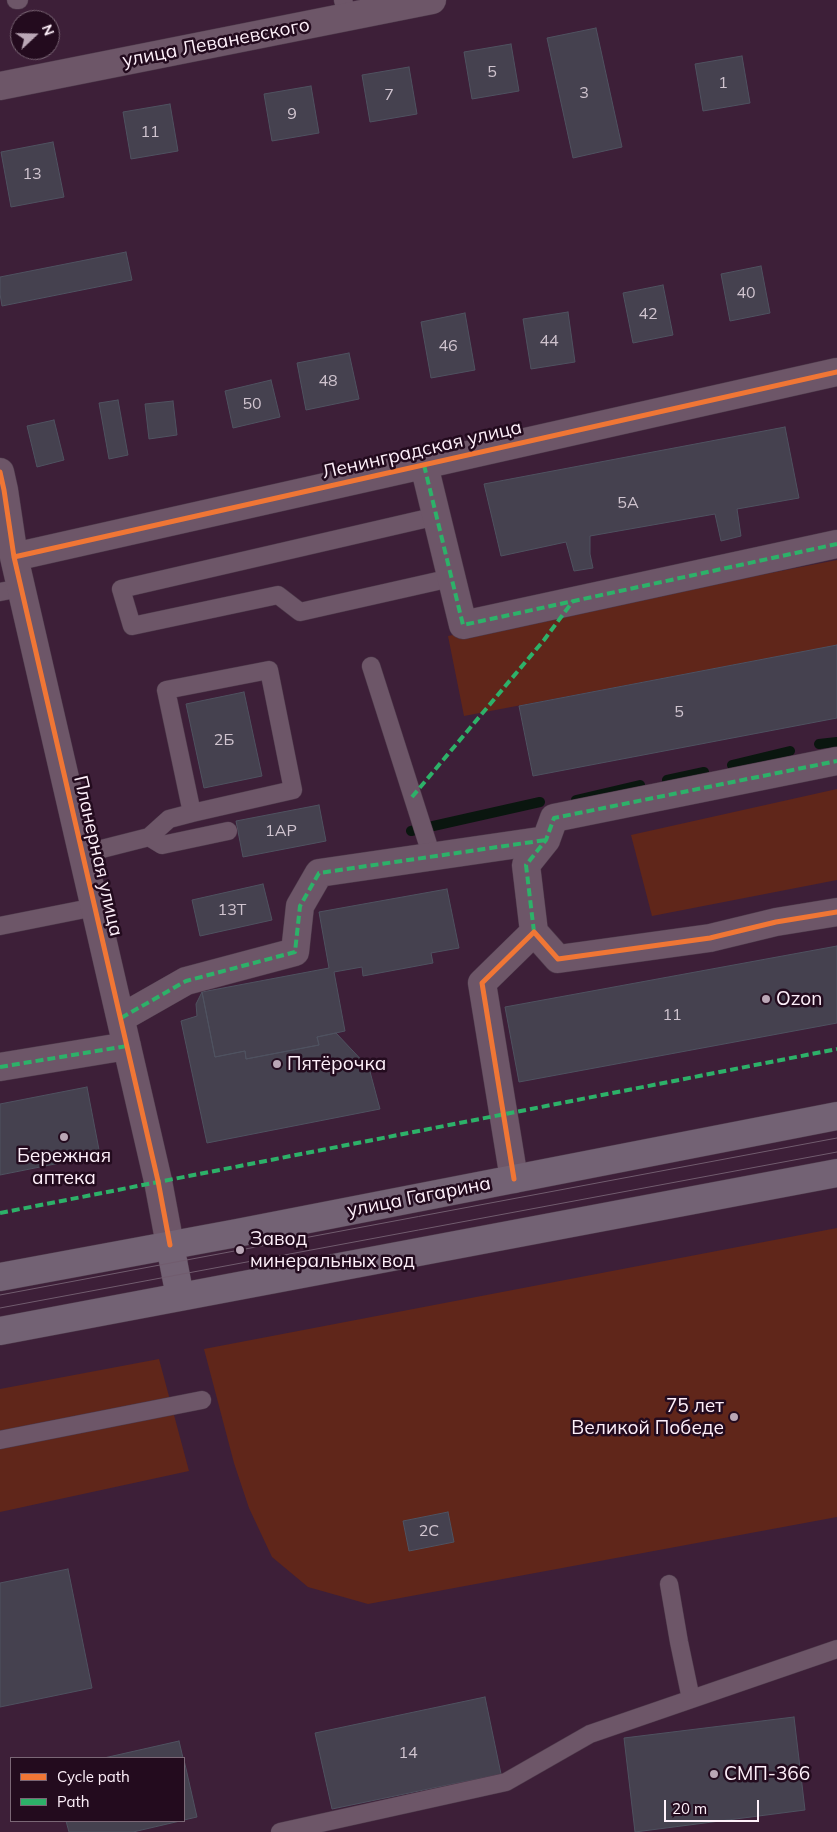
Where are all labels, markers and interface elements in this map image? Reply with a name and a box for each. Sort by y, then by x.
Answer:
north arrow [10,10,60,60]
street label: улица Леваневского [120,14,312,72]
text: N [38,22,58,38]
house number: 5 [487,62,497,82]
house number: 1 [718,73,728,93]
house number: 3 [579,83,589,103]
house number: 7 [384,85,394,105]
house number: 9 [287,104,297,124]
house number: 11 [140,122,160,142]
house number: 13 [22,164,42,184]
house number: 40 [736,283,756,303]
house number: 42 [638,304,658,324]
house number: 44 [539,331,559,351]
house number: 46 [438,336,458,356]
house number: 48 [318,371,338,391]
house number: 50 [242,394,262,414]
street label: Ленинградская улица [320,416,524,484]
house number: 5А [617,493,639,513]
house number: 5 [674,702,684,722]
house number: 2Б [214,730,234,750]
street label: Планерная улица [68,773,128,939]
house number: 1АР [265,821,297,841]
house number: 13Т [218,900,246,920]
place label: Ozon [776,988,822,1010]
marker: Ozon [760,993,772,1005]
house number: 11 [662,1005,682,1025]
place label: Пятёрочка [287,1053,386,1075]
marker: Пятёрочка [271,1058,283,1070]
marker: Бережная аптека [58,1131,70,1143]
place label: Бережная аптека [17,1145,111,1189]
street label: улица Гагарина [345,1172,493,1222]
place label: Завод минеральных вод [250,1228,415,1272]
marker: Завод минеральных вод [234,1244,246,1256]
place label: 75 лет Великой Победе [571,1395,724,1439]
marker: 75 лет Великой Победе [728,1411,740,1423]
house number: 2С [419,1521,439,1541]
house number: 14 [398,1743,418,1763]
legend [10,1757,185,1822]
place label: СМП-366 [724,1763,810,1785]
text: Cycle path [57,1767,130,1786]
marker: СМП-366 [708,1768,720,1780]
scale bar [667,1790,762,1822]
text: Path [57,1792,89,1811]
text: 20 m [672,1799,707,1818]

